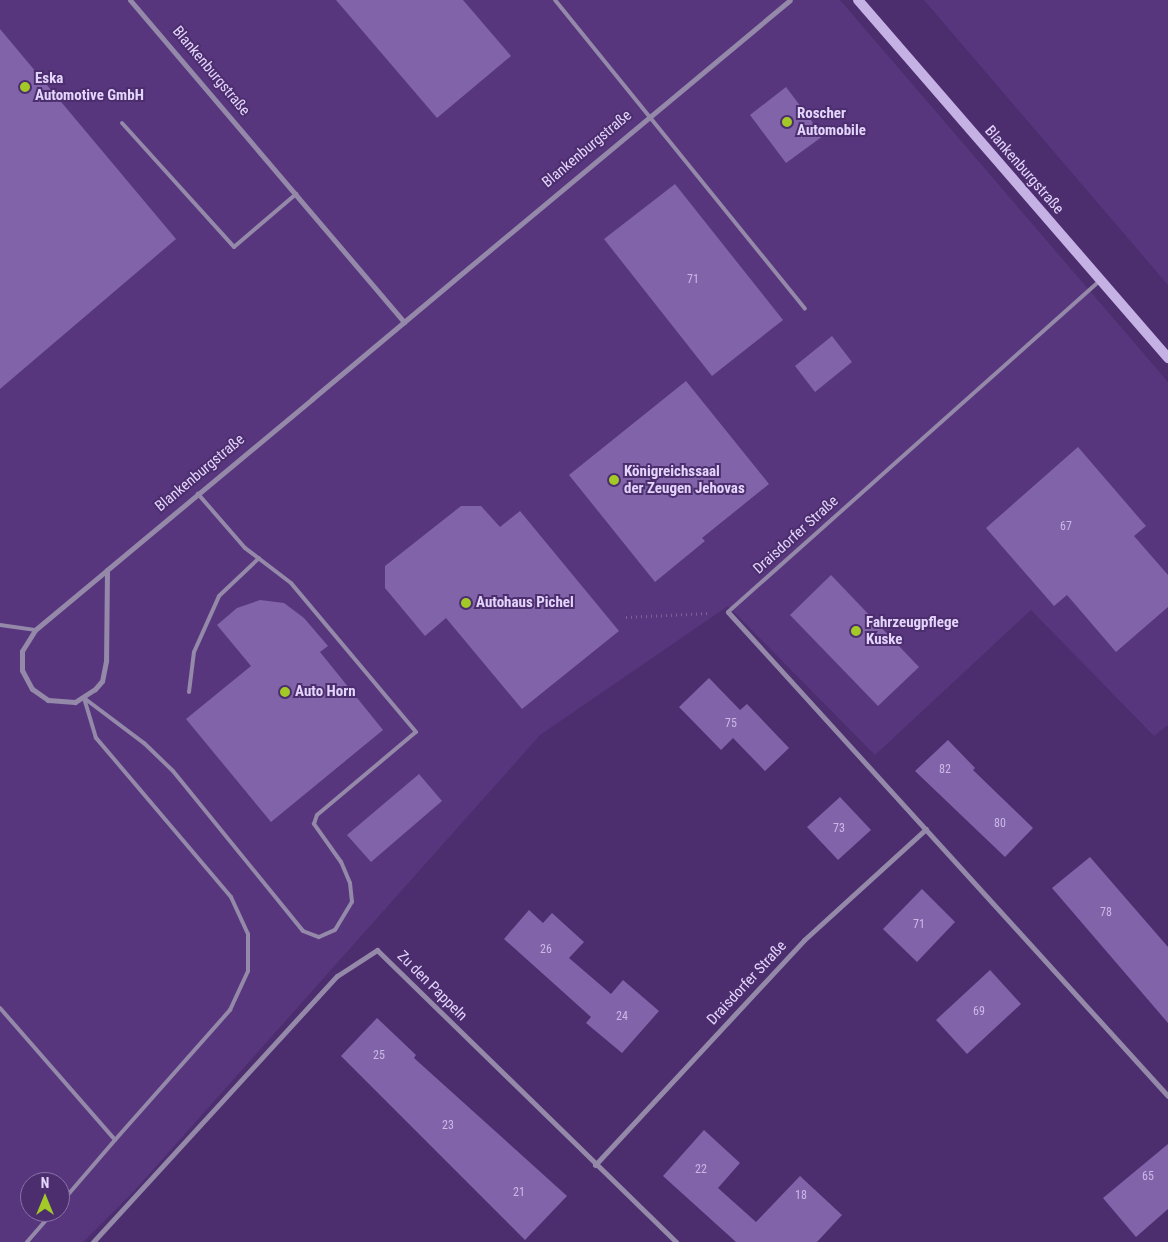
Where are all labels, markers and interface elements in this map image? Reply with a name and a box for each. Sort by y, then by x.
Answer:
street label: Blankenburgstraße [168,23,254,119]
place label: Eska Automotive GmbH [35,69,144,104]
marker: Eska Automotive GmbH [19,81,31,93]
place label: Roscher Automobile [797,104,866,139]
street label: Blankenburgstraße [539,106,635,192]
marker: Roscher Automobile [781,116,793,128]
street label: Blankenburgstraße [981,122,1067,218]
house number: 71 [687,273,699,287]
street label: Blankenburgstraße [152,430,248,516]
place label: Königreichssaal der Zeugen Jehovas [624,462,745,497]
marker: Königreichssaal der Zeugen Jehovas [608,474,620,486]
street label: Draisdorfer Straße [750,492,842,578]
house number: 67 [1060,520,1072,534]
place label: Autohaus Pichel [476,594,574,612]
marker: Autohaus Pichel [460,597,472,609]
place label: Fahrzeugpflege Kuske [866,613,959,648]
marker: Fahrzeugpflege Kuske [850,625,862,637]
place label: Auto Horn [295,683,356,701]
marker: Auto Horn [279,686,291,698]
house number: 75 [725,717,737,731]
house number: 82 [939,763,951,777]
house number: 80 [994,817,1006,831]
house number: 73 [833,822,845,836]
house number: 78 [1100,906,1112,920]
house number: 71 [913,918,925,932]
street label: Draisdorfer Straße [704,937,790,1029]
house number: 26 [540,943,552,957]
street label: Zu den Pappeln [393,947,471,1025]
house number: 69 [973,1005,985,1019]
house number: 24 [616,1010,628,1024]
house number: 25 [373,1049,385,1063]
house number: 23 [442,1119,454,1133]
house number: 22 [695,1163,707,1177]
house number: 65 [1142,1170,1154,1184]
north arrow [20,1172,70,1222]
text: N [41,1175,49,1191]
house number: 21 [513,1186,525,1200]
house number: 18 [795,1189,807,1203]

